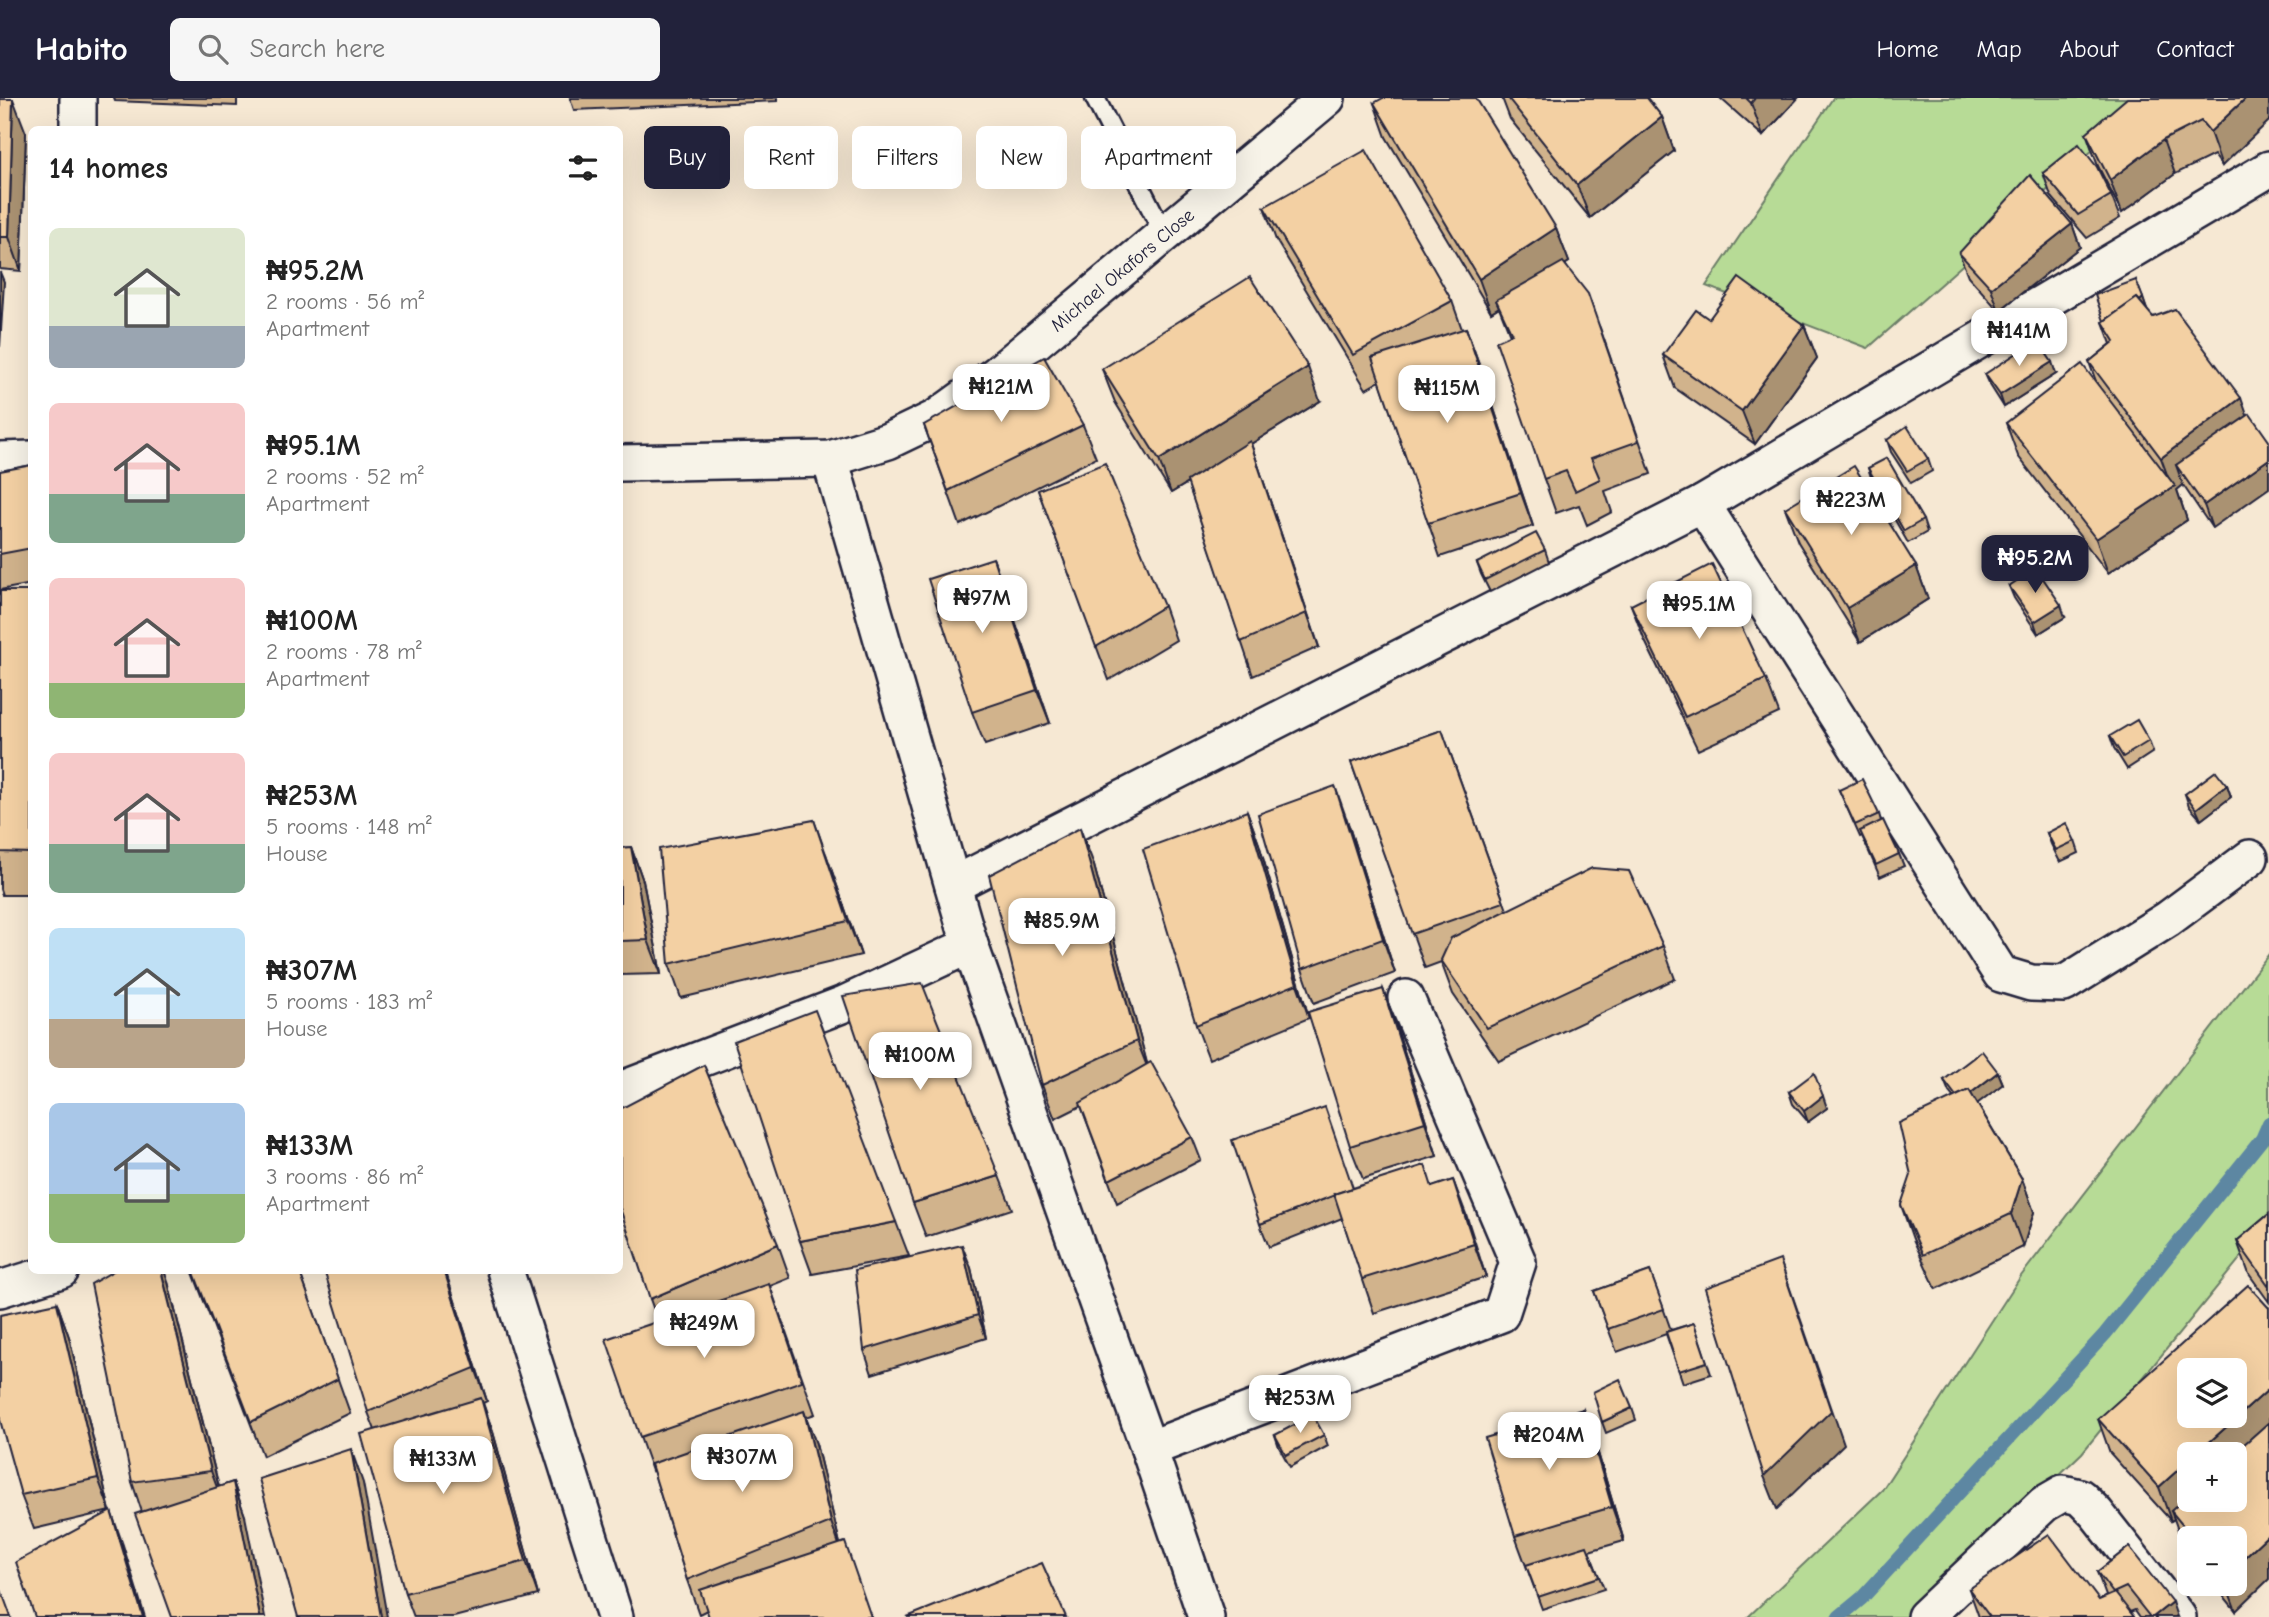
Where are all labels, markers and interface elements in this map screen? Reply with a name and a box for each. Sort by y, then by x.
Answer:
search box [170,18,660,81]
text: Habito [35,30,128,68]
icon: search [194,30,232,68]
text: Search here [250,34,385,64]
text: Home [1877,35,1938,63]
text: Map [1976,35,2022,63]
text: About [2060,35,2118,63]
text: Contact [2156,35,2234,63]
chip: Buy [644,126,730,189]
chip: Rent [744,126,838,189]
chip: Filters [852,126,962,189]
chip: New [976,126,1067,189]
chip: Apartment [1081,126,1236,189]
icon: filters [564,149,602,187]
text: 14 homes [49,151,168,186]
street label: Michael Okafors Close [1046,204,1199,337]
text: ₦95.2M [266,253,364,288]
icon: home [105,256,189,340]
text: 2 rooms · 56 m² [266,288,424,315]
pin: ₦141M [1970,308,2068,368]
text: Apartment [266,315,369,342]
text: ₦141M [1987,317,2051,344]
pin: ₦121M [952,364,1050,424]
pin: ₦115M [1398,366,1496,425]
text: ₦121M [969,373,1033,400]
text: ₦115M [1414,374,1480,401]
text: ₦95.1M [266,428,361,463]
icon: home [105,431,189,515]
text: 2 rooms · 52 m² [266,463,424,490]
pin: ₦223M [1802,478,1900,537]
text: ₦223M [1816,486,1886,513]
text: Apartment [266,490,369,517]
pin: ₦95.2M [1978,536,2092,595]
text: ₦95.2M [1997,544,2073,571]
pin: ₦97M [941,575,1023,635]
pin: ₦95.1M [1642,582,1756,641]
text: ₦97M [953,584,1011,611]
text: ₦95.1M [1663,590,1735,617]
text: ₦100M [266,603,358,638]
icon: home [105,606,189,690]
text: 2 rooms · 78 m² [266,638,422,665]
text: Apartment [266,665,369,692]
text: ₦253M [266,778,358,813]
icon: home [105,781,189,865]
text: 5 rooms · 148 m² [266,813,432,840]
text: House [266,840,328,867]
pin: ₦85.9M [1005,898,1119,958]
text: ₦85.9M [1024,907,1100,934]
text: ₦307M [266,953,357,988]
icon: home [105,956,189,1040]
text: 5 rooms · 183 m² [266,988,432,1015]
text: House [266,1015,328,1042]
pin: ₦100M [871,1032,969,1092]
text: ₦100M [885,1041,955,1068]
text: ₦133M [266,1128,353,1163]
icon: home [105,1131,189,1215]
text: 3 rooms · 86 m² [266,1163,423,1190]
text: Apartment [266,1190,369,1217]
pin: ₦249M [655,1300,753,1360]
text: ₦249M [670,1309,738,1336]
map controls [2177,1358,2247,1596]
button: layers [2177,1358,2247,1428]
pin: ₦253M [1251,1376,1349,1435]
text: ₦253M [1265,1384,1335,1411]
pin: ₦204M [1500,1412,1598,1472]
text: ₦204M [1514,1421,1584,1448]
pin: ₦307M [693,1434,791,1494]
pin: ₦133M [394,1436,492,1496]
button: + [2177,1442,2247,1512]
text: ₦307M [707,1443,777,1470]
text: ₦133M [410,1445,476,1472]
button: − [2177,1526,2247,1596]

